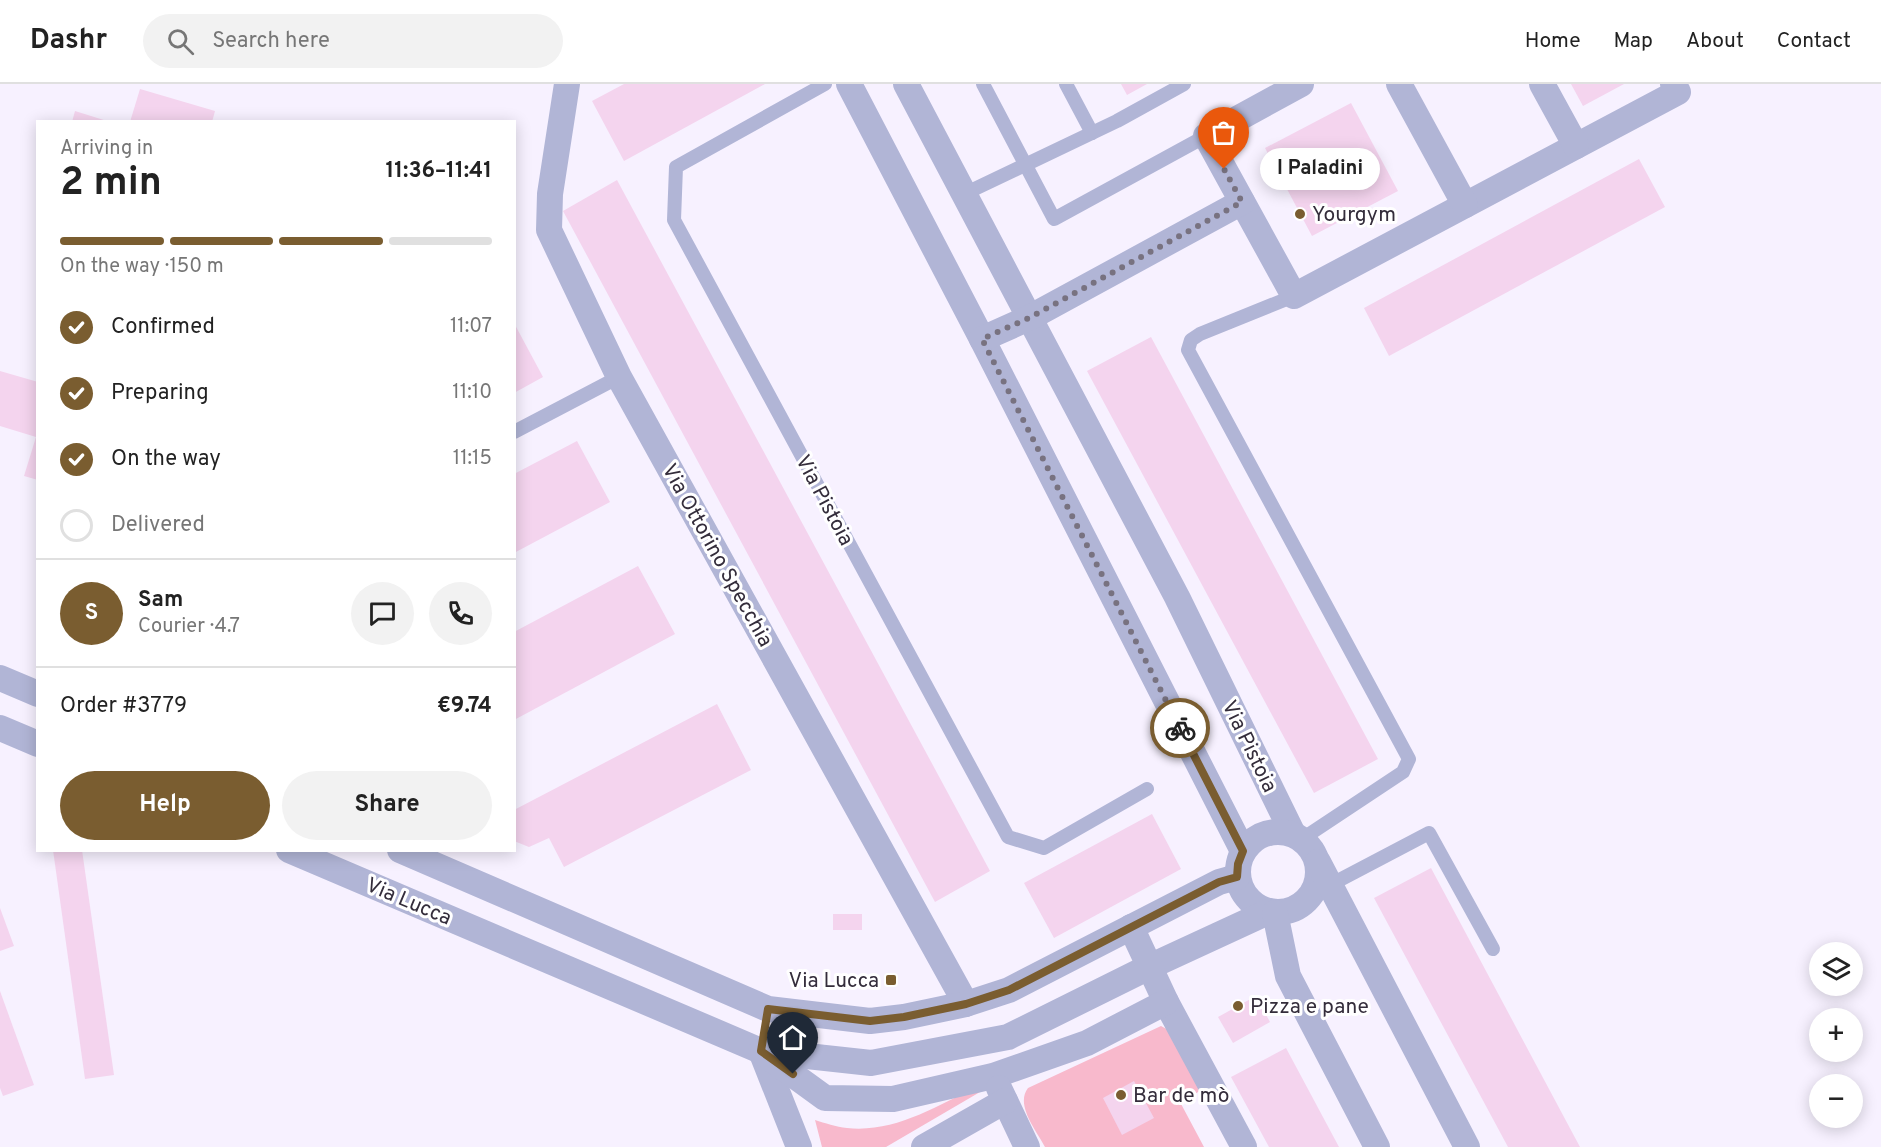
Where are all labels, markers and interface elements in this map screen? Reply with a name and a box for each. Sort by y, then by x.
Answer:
search box [143,14,563,68]
text: Dashr [30,23,107,59]
icon: search [164,25,197,58]
text: Search here [212,28,330,55]
text: Home [1525,28,1581,55]
text: Map [1614,28,1653,55]
text: About [1686,28,1744,55]
text: Contact [1777,28,1851,55]
pin [1198,107,1249,169]
icon: bag [1207,116,1240,149]
text: Arriving in [60,136,153,162]
callout: I Paladini [1260,148,1380,190]
text: I Paladini [1277,156,1363,182]
text: 11:36–11:41 [385,158,492,185]
text: 2 min [60,160,162,209]
place label: Yourgym [1312,202,1396,229]
marker: Yourgym [1293,207,1307,221]
text: On the way · 150 m [60,254,224,280]
icon: check [60,311,93,344]
text: Confirmed [111,314,215,341]
text: 11:07 [450,314,492,340]
icon: check [60,377,93,410]
text: Preparing [111,380,209,407]
text: 11:10 [452,380,492,406]
icon: check [60,443,93,476]
text: On the way [111,446,221,473]
text: 11:15 [453,446,492,472]
street label: Via Pistoia [789,451,859,551]
street label: Via Ottorino Specchia [655,459,778,652]
text: Delivered [111,512,205,539]
button: chat [351,582,414,645]
button: phone [429,582,492,645]
text: Sam [138,587,183,614]
text: S [85,600,98,627]
text: Courier · 4.7 [138,614,240,640]
text: Order #3779 [60,693,187,720]
text: €9.74 [437,693,492,720]
street label: Via Pistoia [1215,696,1282,797]
courier [1150,698,1210,758]
icon: bike [1164,712,1197,745]
button: Help [60,771,270,840]
button: Share [282,771,492,840]
street label: Via Lucca [362,872,455,932]
map controls [1809,942,1863,1128]
button: layers [1809,942,1863,996]
place label: Via Lucca [789,968,879,995]
marker: Via Lucca [884,973,898,987]
place label: Pizza e pane [1250,994,1369,1021]
marker: Pizza e pane [1231,999,1245,1013]
button: + [1809,1008,1863,1062]
pin [767,1012,818,1074]
icon: home [776,1021,809,1054]
button: − [1809,1074,1863,1128]
place label: Bar de mò [1133,1083,1229,1110]
marker: Bar de mò [1114,1088,1128,1102]

